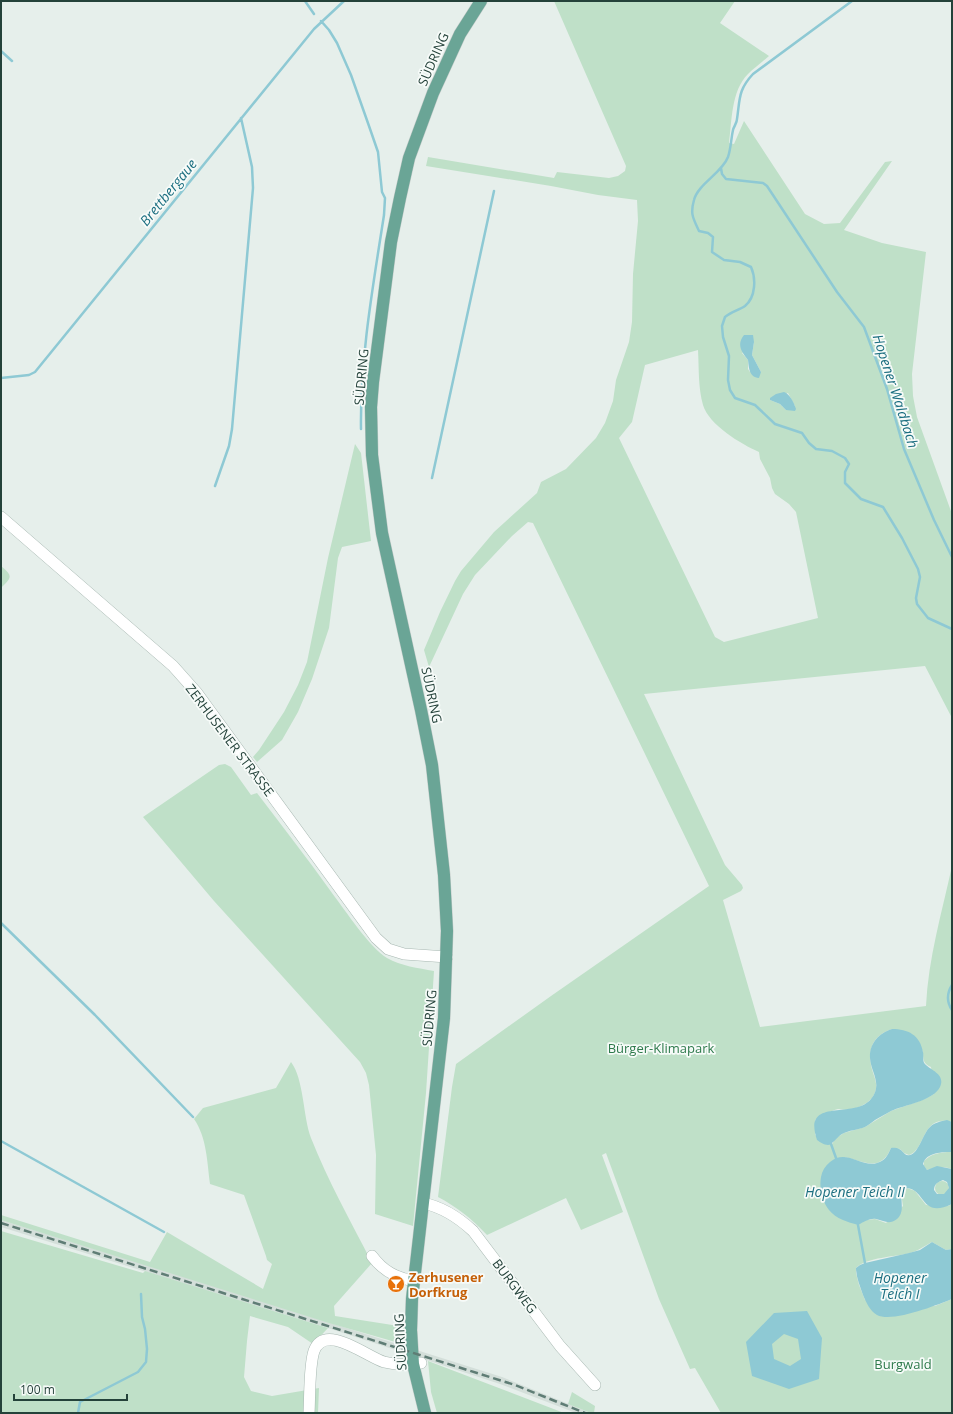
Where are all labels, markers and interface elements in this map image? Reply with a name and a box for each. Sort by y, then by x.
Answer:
street label: SÜDRING [413,29,453,89]
water label: Brettbergaue [135,155,201,229]
water label: Hopener Waldbach [869,332,923,450]
street label: SÜDRING [350,348,372,406]
street label: SÜDRING [417,665,447,725]
street label: ZERHUSENER STRASSE [182,680,278,800]
street label: SÜDRING [418,989,440,1047]
park label: Bürger-Klimapark [608,1039,714,1057]
water label: Hopener Teich II [805,1182,905,1201]
street label: BURGWEG [489,1255,541,1317]
place label: Zerhusener Dorfkrug [409,1268,484,1301]
water label: Hopener Teich I [873,1268,927,1303]
bar icon: Zerhusener Dorfkrug [386,1274,406,1294]
street label: SÜDRING [390,1313,410,1371]
park label: Burgwald [874,1355,932,1373]
scale bar [14,1376,127,1402]
text: 100 m [20,1381,55,1398]

